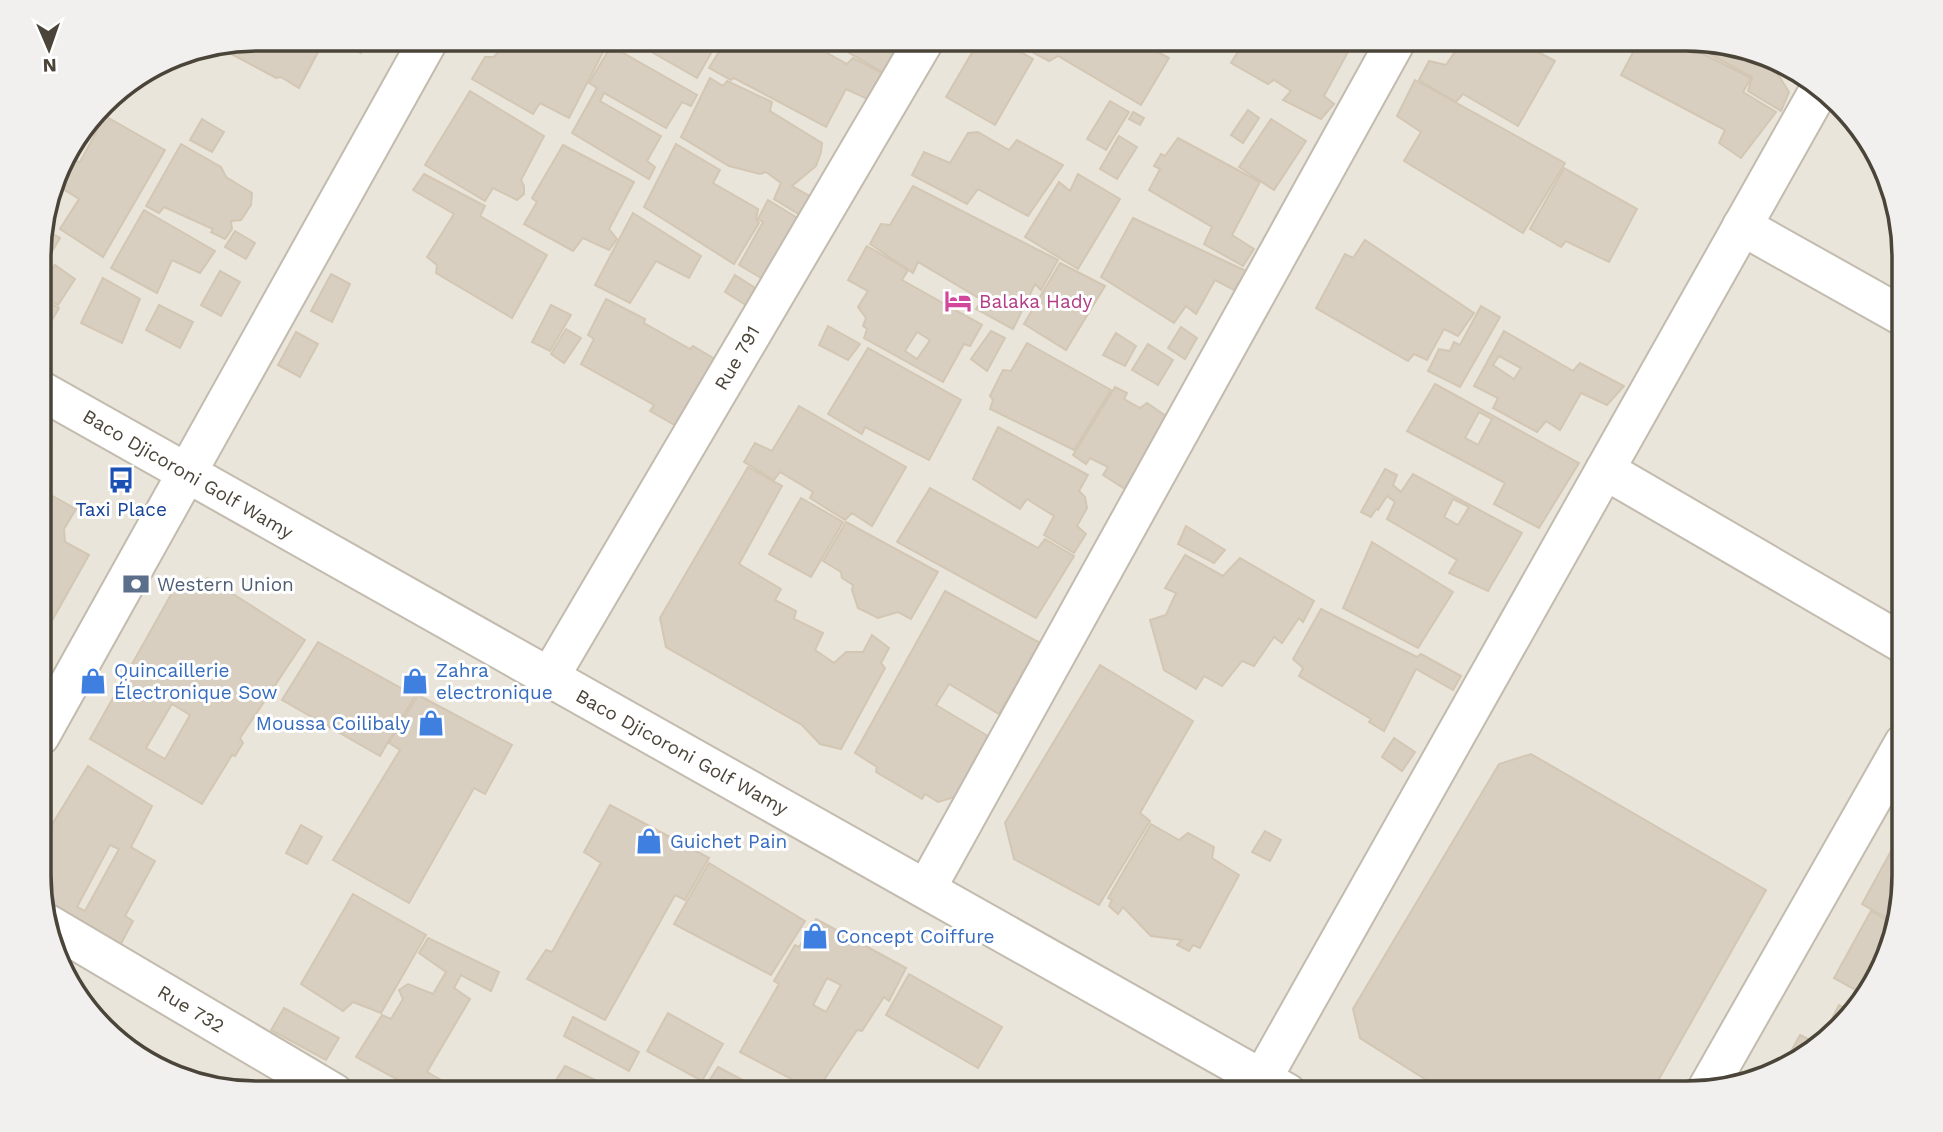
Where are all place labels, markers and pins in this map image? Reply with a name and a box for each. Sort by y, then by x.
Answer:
hotel icon: Balaka Hady [943,286,973,316]
place label: Balaka Hady [979,290,1093,313]
bus stop icon: Taxi Place [106,465,136,495]
place label: Taxi Place [75,498,167,521]
bank icon: Western Union [121,569,151,599]
place label: Western Union [157,573,294,596]
place label: Quincaillerie Électronique Sow [114,659,278,704]
place label: Zahra electronique [436,659,553,704]
shop icon: Quincaillerie Électronique Sow [78,666,108,696]
shop icon: Zahra electronique [400,666,430,696]
shop icon: Moussa Coilibaly [416,708,446,738]
place label: Moussa Coilibaly [256,712,410,735]
shop icon: Guichet Pain [634,826,664,856]
place label: Guichet Pain [670,830,787,853]
shop icon: Concept Coiffure [800,921,830,951]
place label: Concept Coiffure [836,925,995,948]

